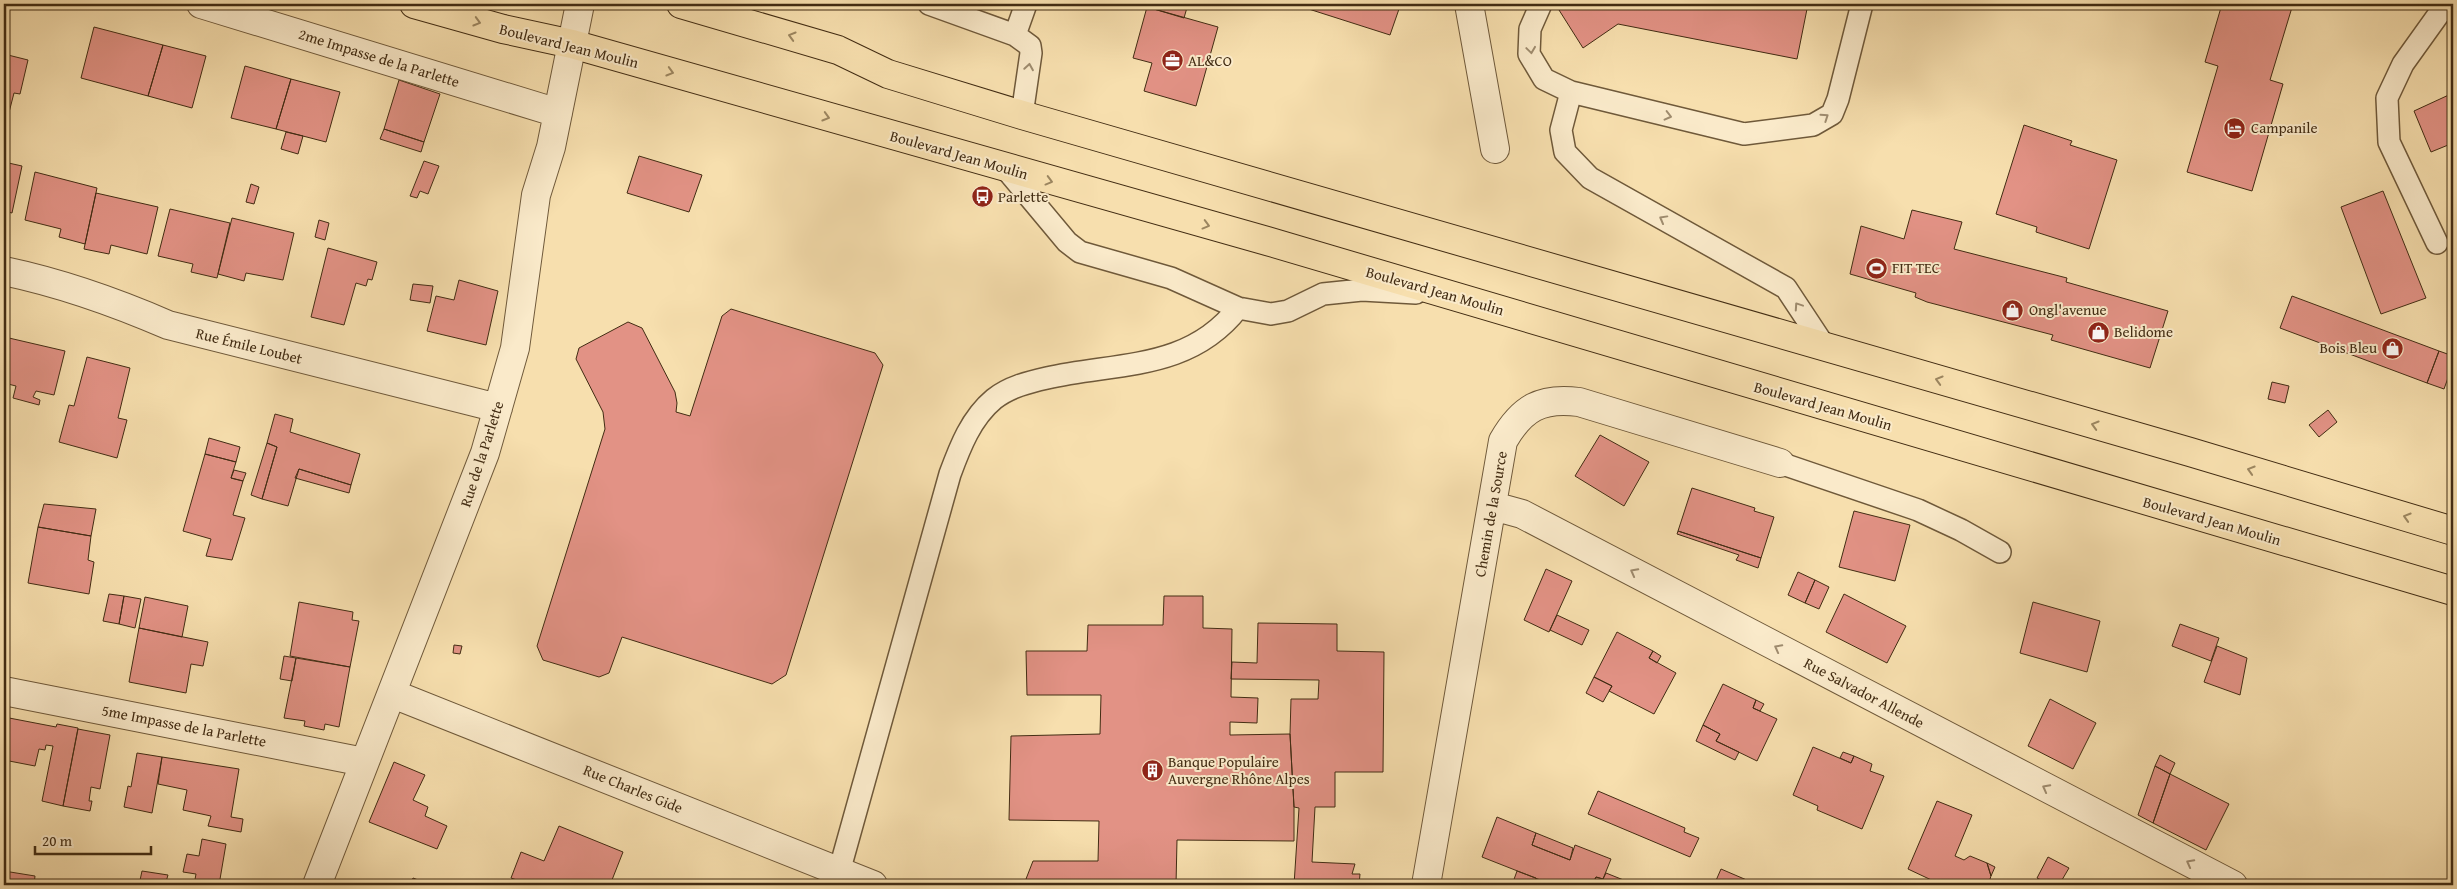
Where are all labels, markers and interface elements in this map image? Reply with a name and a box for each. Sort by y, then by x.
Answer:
one-way arrow [473,16,482,27]
street label: Boulevard Jean Moulin [497,18,641,73]
street label: 2me Impasse de la Parlette [296,23,462,92]
one-way arrow [788,32,796,42]
one-way arrow [1525,45,1535,54]
office icon: AL&CO [1160,49,1184,73]
place label: AL&CO [1188,50,1232,71]
one-way arrow [1024,62,1034,71]
one-way arrow [665,66,673,76]
one-way arrow [1663,110,1672,121]
one-way arrow [821,111,829,121]
one-way arrow [1819,114,1829,123]
hotel icon: Campanile [2223,116,2247,140]
place label: Campanile [2251,117,2318,138]
street label: Boulevard Jean Moulin [888,125,1031,184]
one-way arrow [1045,175,1053,186]
bus stop icon: Parlette [970,185,994,209]
place label: Parlette [998,186,1048,207]
one-way arrow [1660,215,1669,225]
one-way arrow [1201,219,1209,229]
sports icon: FIT TEC [1864,256,1888,280]
place label: FIT TEC [1892,257,1940,278]
street label: Boulevard Jean Moulin [1364,261,1507,320]
shop icon: Ongl'avenue [2001,298,2025,322]
place label: Ongl'avenue [2029,299,2107,320]
one-way arrow [1795,302,1804,312]
shop icon: Belidome [2086,320,2110,344]
place label: Belidome [2114,321,2173,342]
street label: Rue Émile Loubet [194,322,305,369]
shop icon: Bois Bleu [2381,336,2405,360]
place label: Bois Bleu [2320,337,2378,358]
one-way arrow [1935,375,1943,385]
street label: Boulevard Jean Moulin [1752,376,1895,435]
street label: Rue de la Parlette [455,398,509,510]
one-way arrow [2091,420,2099,430]
street label: Chemin de la Source [1469,449,1512,579]
one-way arrow [2247,466,2255,476]
street label: Boulevard Jean Moulin [2141,491,2284,550]
one-way arrow [2403,512,2411,522]
one-way arrow [1630,568,1639,578]
one-way arrow [1774,644,1783,654]
street label: Rue Salvador Allende [1801,652,1928,733]
street label: 5me Impasse de la Parlette [100,699,268,752]
place label: Banque Populaire Auvergne Rhône Alpes [1168,751,1310,789]
street label: Rue Charles Gide [580,759,686,818]
building icon: Banque Populaire Auvergne Rhône Alpes [1140,759,1164,783]
one-way arrow [2042,784,2051,794]
scale bar [35,824,151,856]
text: 20 m [42,830,73,851]
one-way arrow [2186,859,2195,869]

